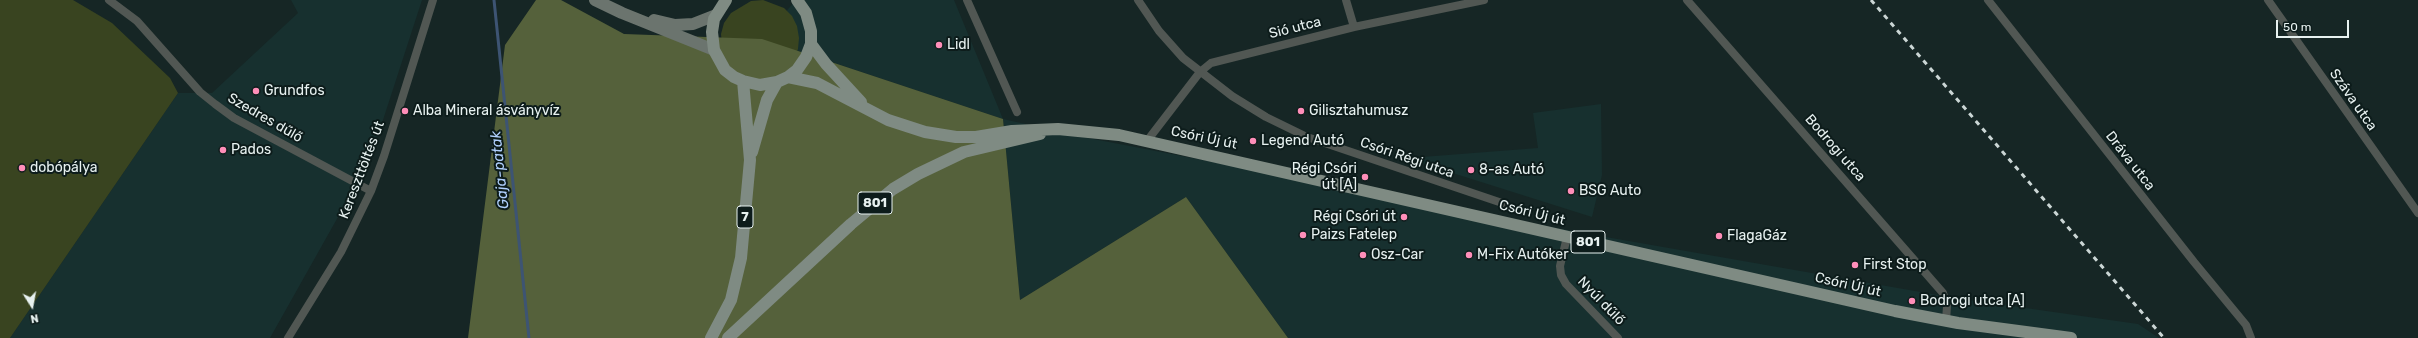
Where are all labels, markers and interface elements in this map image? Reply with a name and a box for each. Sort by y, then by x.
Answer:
scale bar [2278,12,2351,38]
street label: Sió utca [1267,13,1323,43]
text: 50 m [2283,20,2311,34]
place label: Lidl [947,37,970,53]
marker: Lidl [934,40,944,50]
street label: Száva utca [2326,66,2380,134]
place label: Grundfos [264,83,325,99]
marker: Grundfos [251,86,261,96]
street label: Szedres dűlő [225,90,305,146]
place label: Alba Mineral ásványvíz [413,103,560,119]
place label: Gilisztahumusz [1309,103,1408,119]
marker: Alba Mineral ásványvíz [400,106,410,116]
marker: Gilisztahumusz [1296,106,1306,116]
street label: Bodrogi utca [1801,111,1869,185]
street label: Kereszttöltés út [336,119,388,221]
street label: Csóri Új út [1169,123,1239,153]
street label: Dráva utca [2102,128,2158,194]
water label: Gaja-patak [487,130,513,210]
place label: Legend Autó [1261,133,1344,149]
street label: Csóri Régi utca [1358,134,1456,182]
marker: Legend Autó [1248,136,1258,146]
place label: Pados [231,142,271,158]
marker: Pados [218,145,228,155]
place label: dobópálya [30,160,97,176]
place label: Régi Csóri út [A] [1292,161,1357,194]
place label: 8-as Autó [1479,162,1544,178]
marker: dobópálya [17,163,27,173]
marker: 8-as Autó [1466,165,1476,175]
marker: Régi Csóri út [A] [1360,172,1370,182]
place label: BSG Auto [1579,183,1641,199]
marker: BSG Auto [1566,186,1576,196]
road number: 801 [858,192,892,214]
street label: Csóri Új út [1497,197,1567,229]
road number: 7 [737,206,753,228]
place label: Régi Csóri út [1313,209,1396,225]
marker: Régi Csóri út [1399,212,1409,222]
place label: Paizs Fatelep [1311,227,1397,243]
place label: FlagaGáz [1727,228,1787,244]
marker: Paizs Fatelep [1298,230,1308,240]
road number: 801 [1571,231,1605,253]
marker: FlagaGáz [1714,231,1724,241]
place label: Osz-Car [1371,247,1424,263]
place label: M-Fix Autóker [1477,247,1568,263]
marker: Osz-Car [1358,250,1368,260]
marker: M-Fix Autóker [1464,250,1474,260]
place label: First Stop [1863,257,1926,273]
marker: First Stop [1850,260,1860,270]
street label: Csóri Új út [1813,269,1883,301]
street label: Nyúl dűlő [1574,273,1628,329]
north arrow [12,286,52,326]
place label: Bodrogi utca [A] [1920,293,2025,309]
marker: Bodrogi utca [A] [1907,296,1917,306]
text: N [29,311,40,325]

